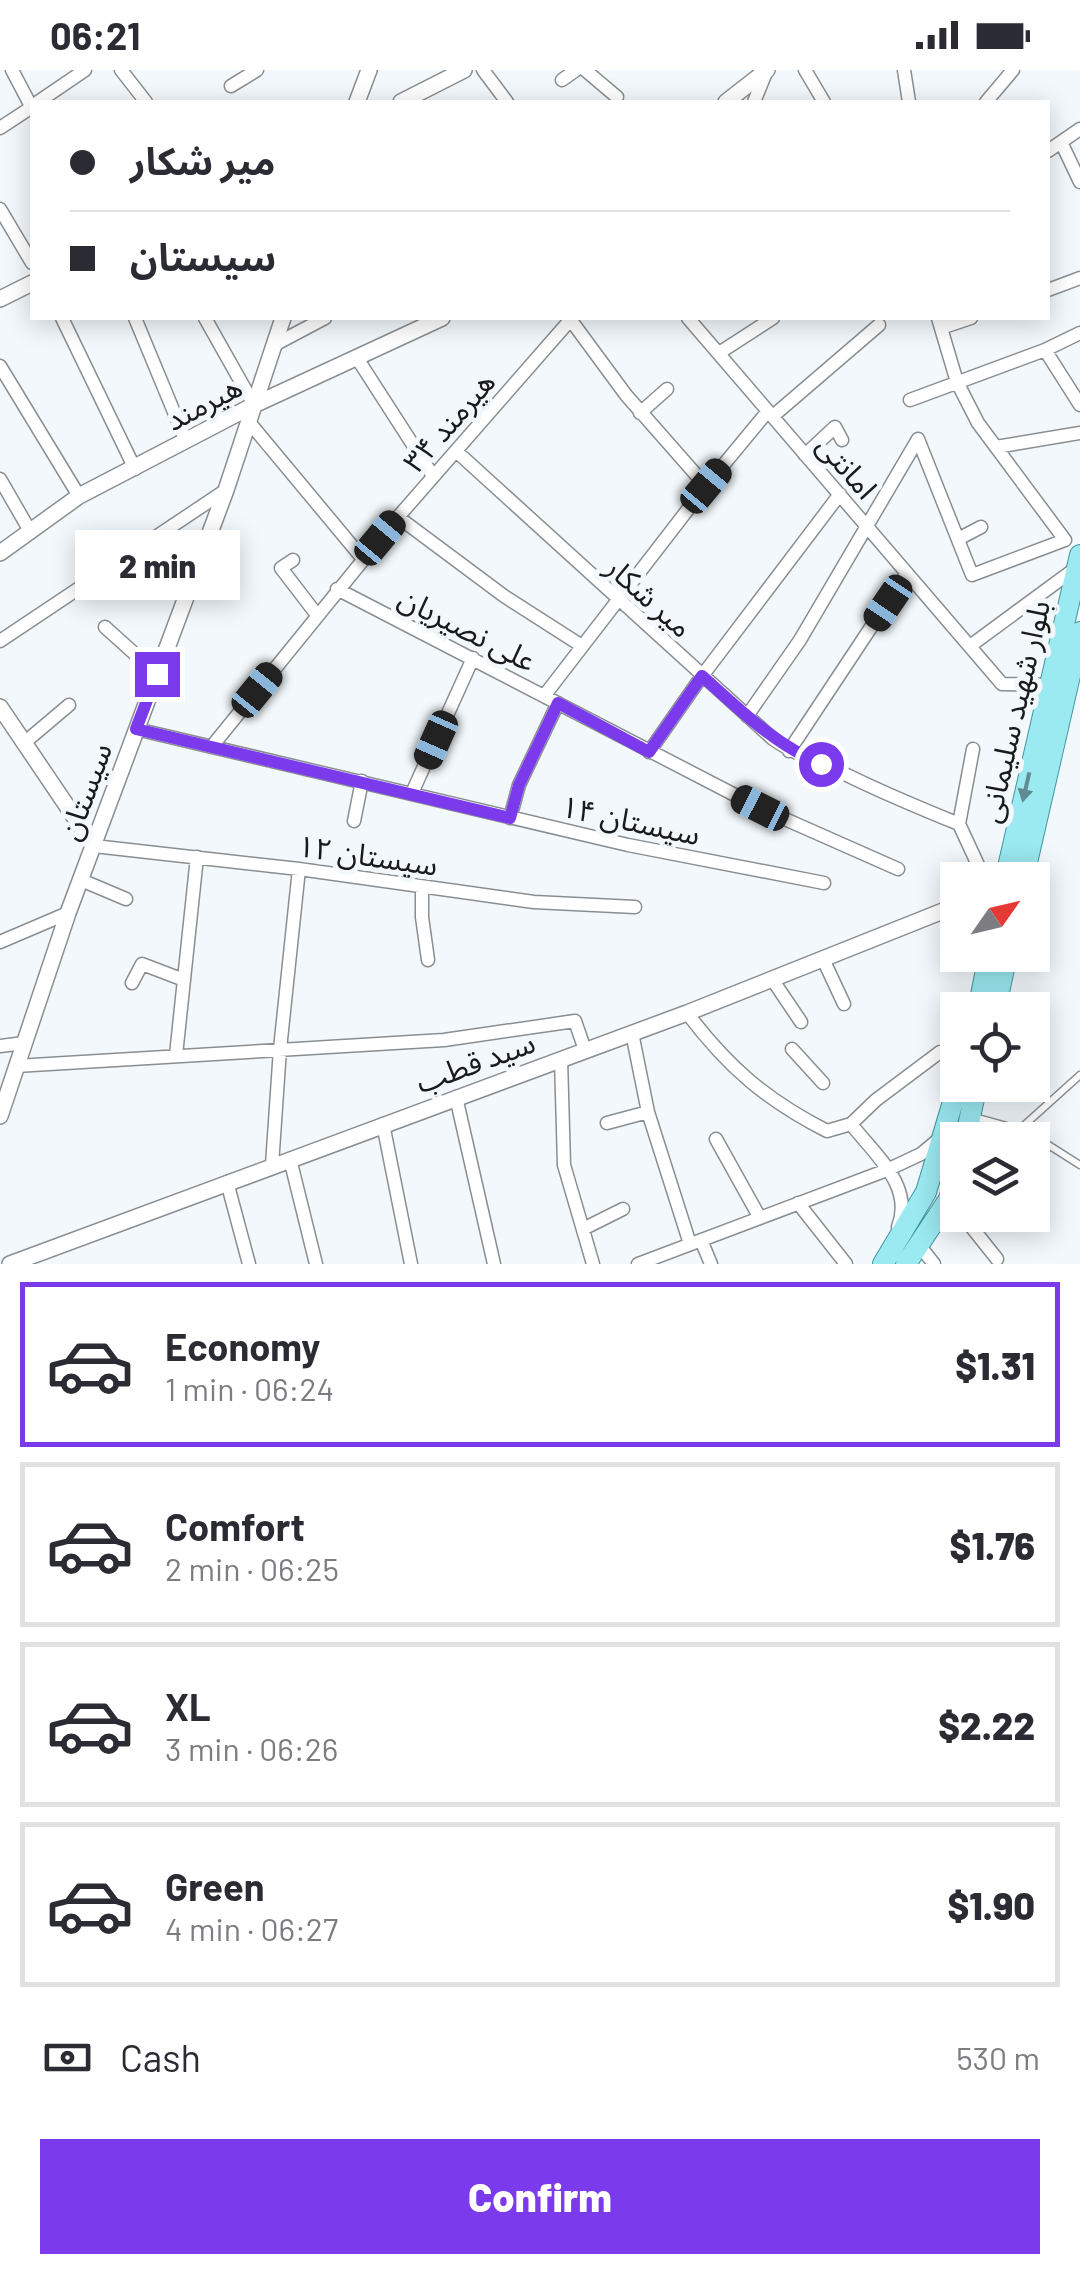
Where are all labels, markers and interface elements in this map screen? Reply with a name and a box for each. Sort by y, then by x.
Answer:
text: 06:21 [50,12,140,58]
text: میر شکار [130,137,275,183]
text: سیستان [130,233,276,279]
street label: هیرمند ۳۴ [395,363,502,479]
street label: هیرمند [159,367,248,438]
street label: امانتی [810,427,886,506]
car [675,453,737,519]
car [349,505,411,571]
callout: 2 min [74,529,240,599]
text: 2 min [119,546,196,584]
street label: میر شکار [598,547,700,645]
car [859,570,917,636]
street label: علی نصیریان [393,578,543,679]
street label: بلوار شهید سلیمانی [970,596,1057,826]
route end [135,652,180,697]
car [226,657,288,723]
car [410,706,462,774]
street label: سیستان [50,738,119,845]
route start [799,742,844,787]
one-way arrow [1018,772,1034,803]
car [726,781,794,835]
street label: سیستان ۱۴ [558,787,704,852]
street label: سیستان ۱۲ [296,826,440,883]
north arrow [940,862,1050,972]
map controls [940,862,1050,1232]
button: locate [940,992,1050,1102]
street label: سید قطب [411,1023,540,1100]
button: layers [940,1122,1050,1232]
icon: car [45,1320,135,1410]
text: Economy [165,1323,320,1369]
text: $1.31 [955,1342,1035,1388]
text: 1 min · 06:24 [165,1369,334,1407]
icon: car [45,1500,135,1590]
text: Comfort [165,1503,305,1549]
text: $1.76 [950,1522,1035,1568]
text: 2 min · 06:25 [165,1549,339,1587]
icon: car [45,1680,135,1770]
text: XL [165,1683,211,1729]
text: $2.22 [938,1702,1035,1748]
text: 3 min · 06:26 [165,1729,338,1767]
icon: car [45,1860,135,1950]
text: Green [165,1863,265,1909]
text: $1.90 [947,1882,1035,1928]
text: 4 min · 06:27 [165,1909,338,1947]
icon: cash [40,2030,95,2085]
text: Cash [120,2034,201,2080]
text: 530 m [956,2038,1040,2076]
button: Confirm [40,2139,1040,2254]

